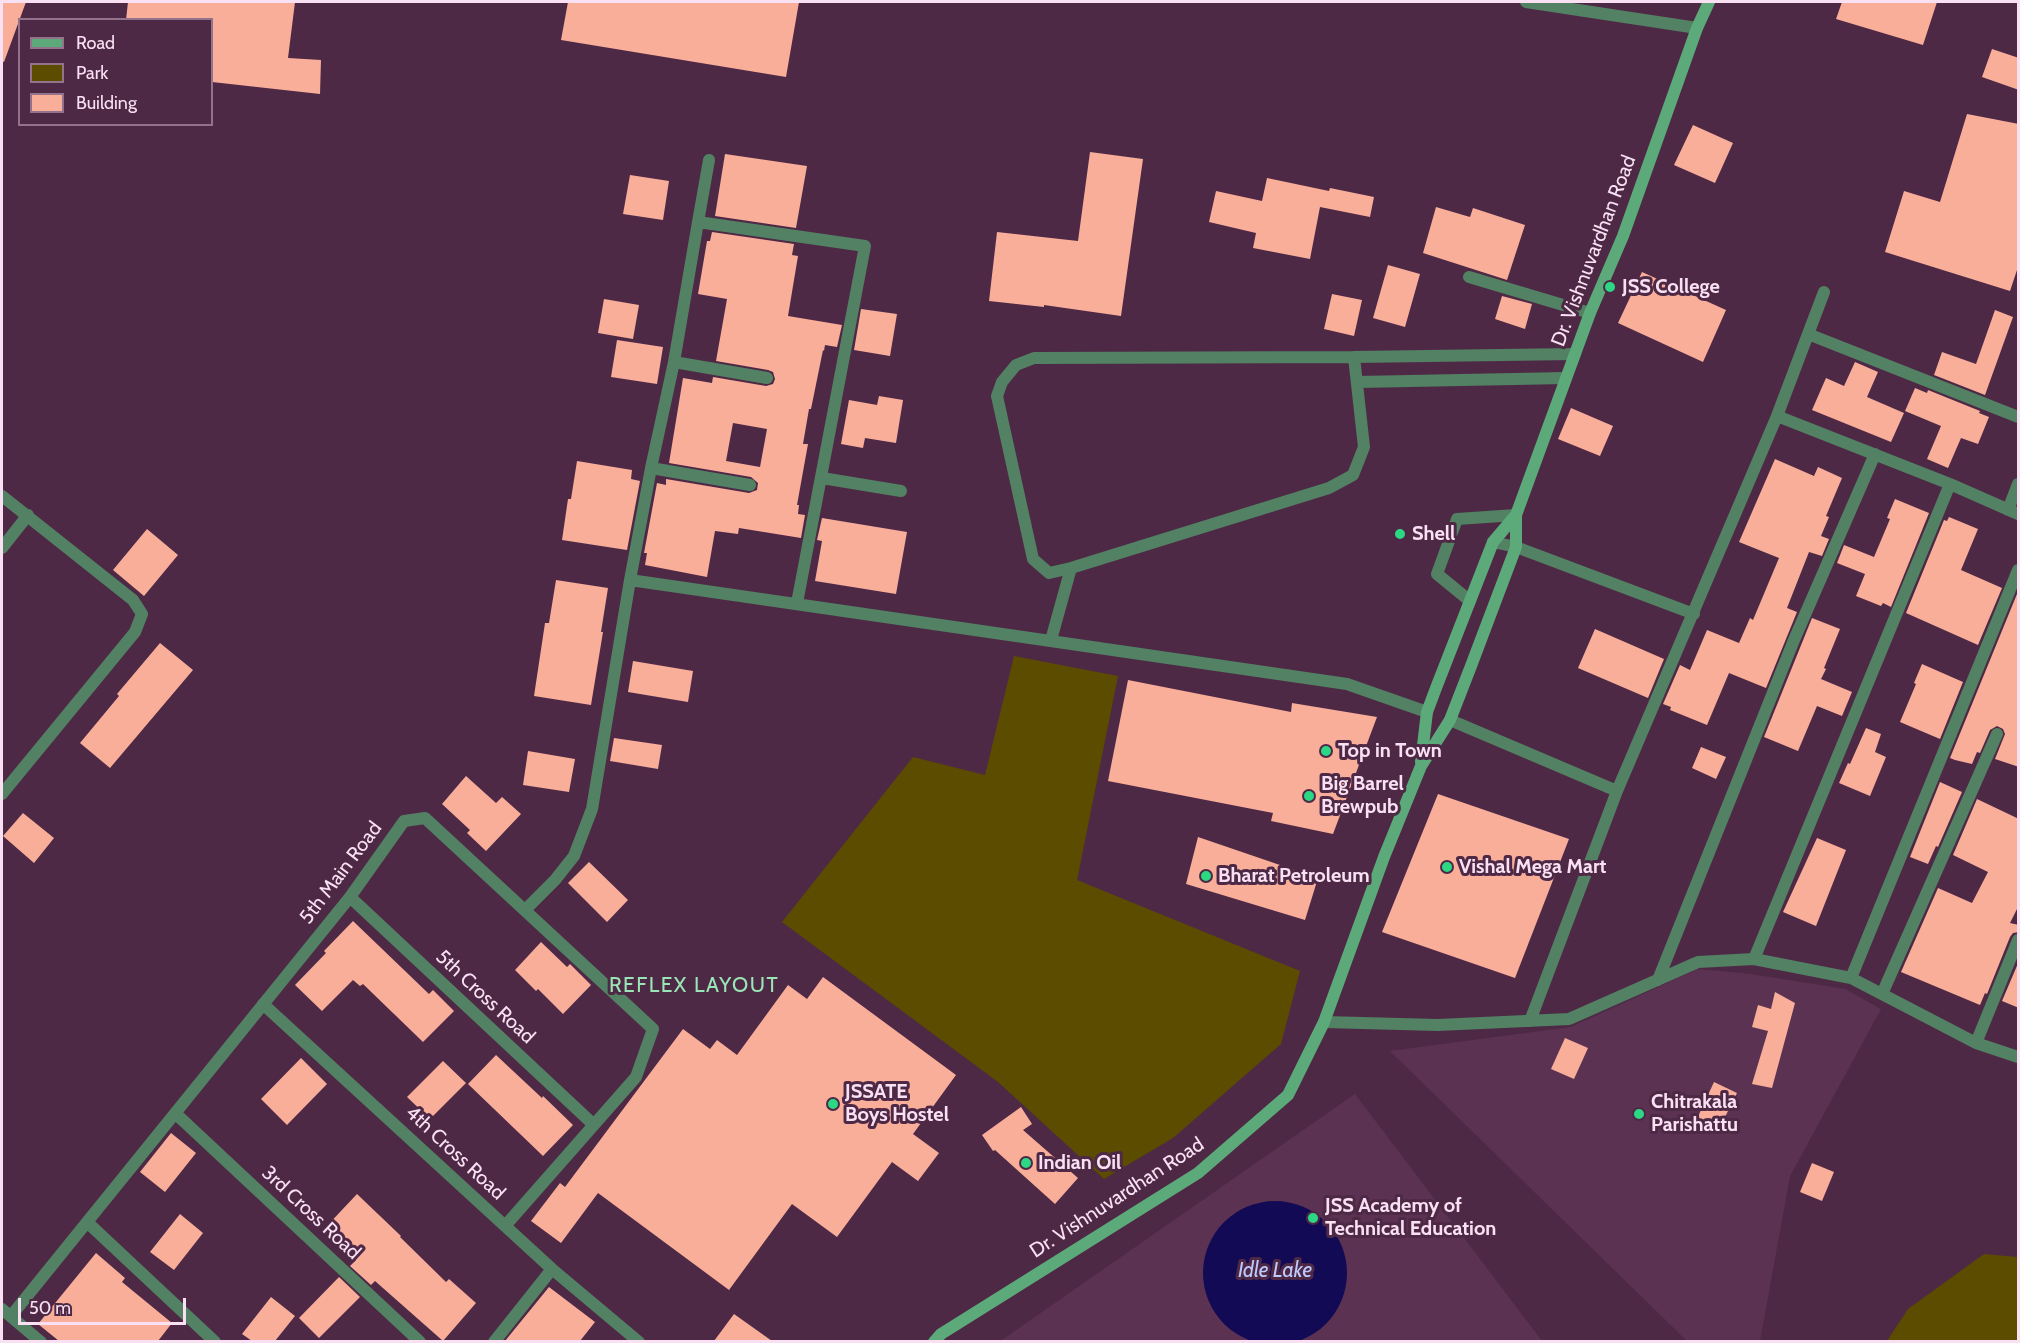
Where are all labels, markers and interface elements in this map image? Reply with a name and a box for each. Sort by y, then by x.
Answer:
legend [18,18,213,126]
text: Road [76,32,115,54]
text: Park [76,62,108,84]
text: Building [76,92,137,114]
street label: Dr. Vishnuvardhan Road [1546,152,1642,350]
place label: JSS College [1622,275,1720,299]
marker: JSS College [1603,280,1617,294]
place label: Shell [1412,522,1455,546]
marker: Shell [1393,527,1407,541]
place label: Top in Town [1338,739,1442,763]
marker: Top in Town [1319,744,1333,758]
place label: Big Barrel Brewpub [1321,772,1404,819]
marker: Big Barrel Brewpub [1302,789,1316,803]
street label: 5th Main Road [295,817,387,929]
place label: Vishal Mega Mart [1459,855,1606,879]
marker: Vishal Mega Mart [1440,860,1454,874]
place label: Bharat Petroleum [1218,864,1370,888]
marker: Bharat Petroleum [1199,869,1213,883]
street label: 5th Cross Road [431,945,539,1049]
district label: REFLEX LAYOUT [609,973,779,999]
place label: JSSATE Boys Hostel [845,1080,949,1127]
place label: Chitrakala Parishattu [1651,1090,1738,1137]
marker: JSSATE Boys Hostel [826,1097,840,1111]
street label: 4th Cross Road [400,1101,510,1205]
marker: Chitrakala Parishattu [1632,1107,1646,1121]
street label: Dr. Vishnuvardhan Road [1025,1133,1209,1263]
place label: Indian Oil [1038,1151,1121,1175]
marker: Indian Oil [1019,1156,1033,1170]
street label: 3rd Cross Road [257,1161,365,1265]
place label: JSS Academy of Technical Education [1325,1194,1496,1241]
marker: JSS Academy of Technical Education [1306,1211,1320,1225]
water label: Idle Lake [1238,1258,1312,1284]
scale bar [21,1286,189,1324]
text: 50 m [29,1297,71,1319]

